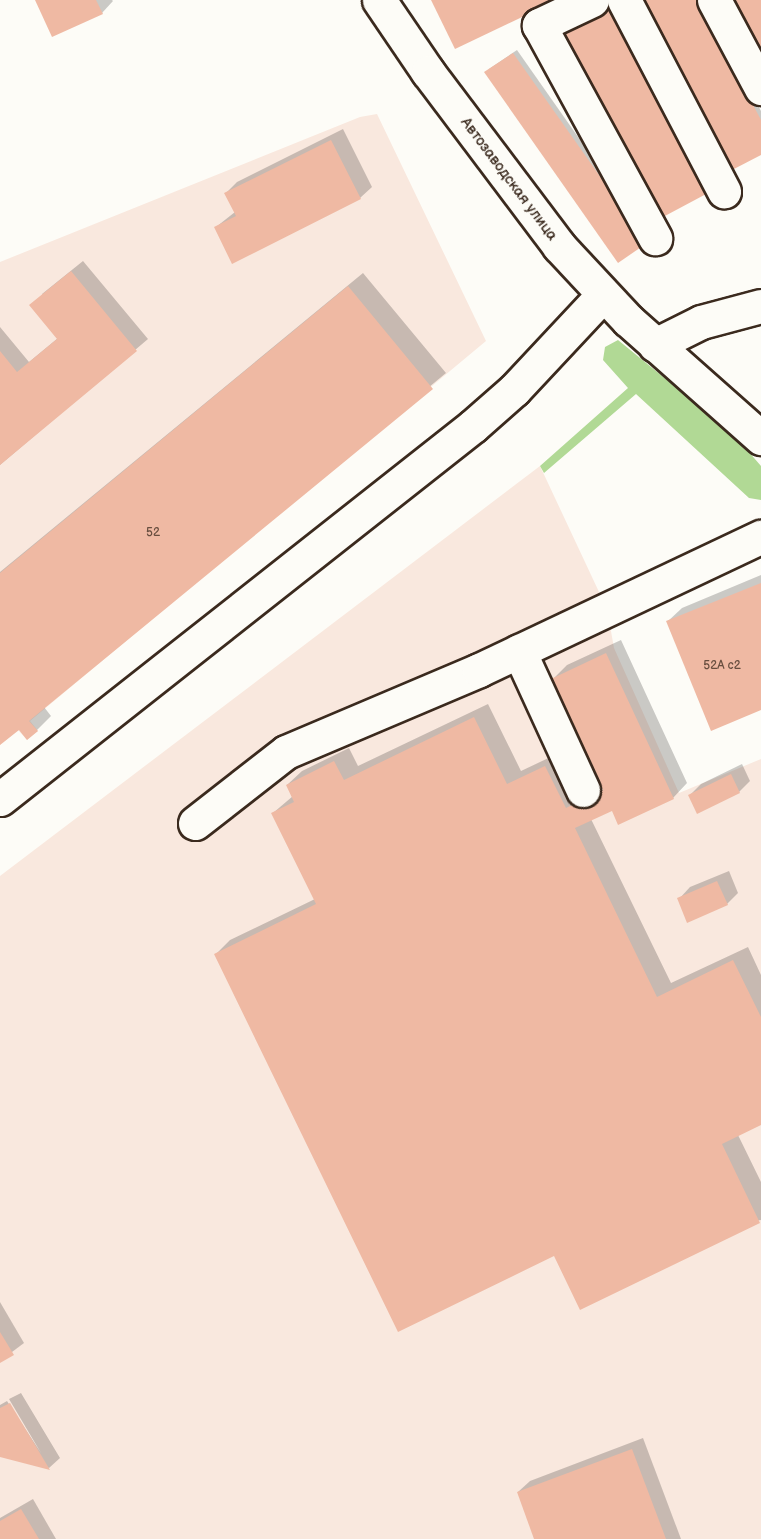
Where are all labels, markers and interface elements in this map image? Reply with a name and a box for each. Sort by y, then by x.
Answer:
street label: Автозаводская улица [457,114,561,244]
house number: 52 [146,526,160,540]
house number: 52А с2 [703,659,741,673]

